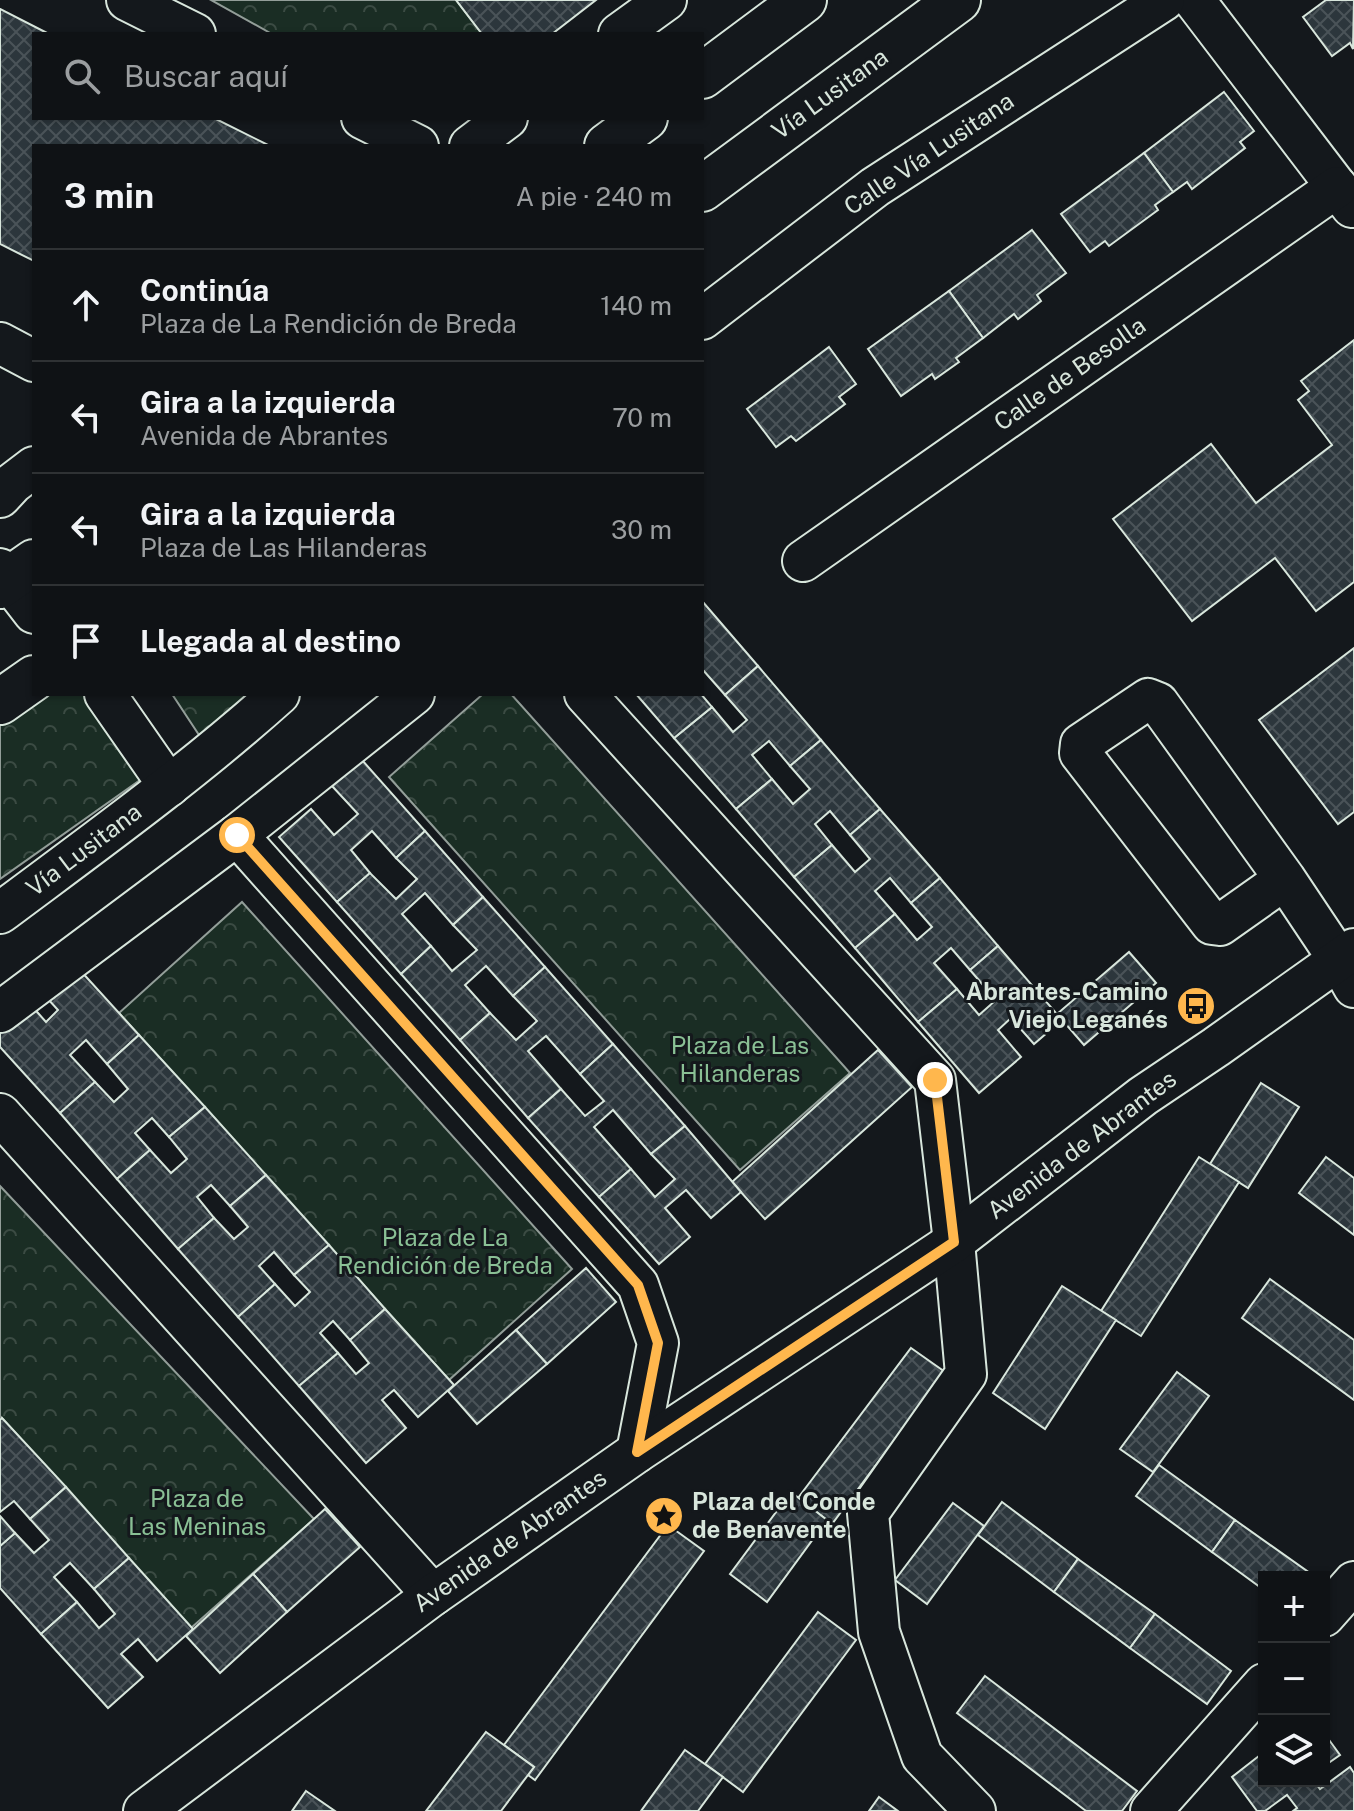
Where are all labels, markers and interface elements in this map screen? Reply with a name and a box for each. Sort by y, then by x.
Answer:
search box [32,32,704,120]
street label: Vía Lusitana [766,42,893,145]
icon: search [60,54,104,98]
text: Buscar aquí [124,58,288,94]
street label: Calle Vía Lusitana [838,86,1018,220]
text: 3 min [64,176,154,216]
text: A pie · 240 m [516,181,672,212]
text: Continúa [140,272,269,308]
icon: ahead [64,283,108,327]
text: 140 m [600,290,672,321]
text: Plaza de La Rendición de Breda [140,308,517,339]
street label: Calle de Besolla [988,311,1151,436]
text: Gira a la izquierda [140,384,396,420]
icon: left [64,395,108,439]
text: 70 m [612,402,672,433]
text: Avenida de Abrantes [140,420,388,451]
text: Gira a la izquierda [140,496,396,532]
icon: left [64,507,108,551]
text: 30 m [611,514,672,545]
text: Plaza de Las Hilanderas [140,532,427,563]
icon: arrive [64,619,108,663]
text: Llegada al destino [140,623,401,659]
street label: Vía Lusitana [20,797,146,901]
route start [219,817,255,853]
place label: Abrantes-Camino Viejo Leganés [966,977,1168,1033]
bus stop icon: Abrantes-Camino Viejo Leganés [1175,985,1217,1027]
park label: Plaza de Las Hilanderas [671,1031,809,1087]
route end [917,1062,953,1098]
street label: Avenida de Abrantes [981,1064,1181,1224]
park label: Plaza de La Rendición de Breda [337,1223,553,1279]
street label: Avenida de Abrantes [408,1463,611,1617]
park label: Plaza de Las Meninas [128,1484,266,1540]
place label: Plaza del Conde de Benavente [692,1487,875,1543]
place icon: Plaza del Conde de Benavente [643,1495,685,1537]
map controls [1258,1571,1330,1787]
button: + [1258,1571,1330,1643]
button: − [1258,1643,1330,1715]
button: layers [1258,1715,1330,1787]

